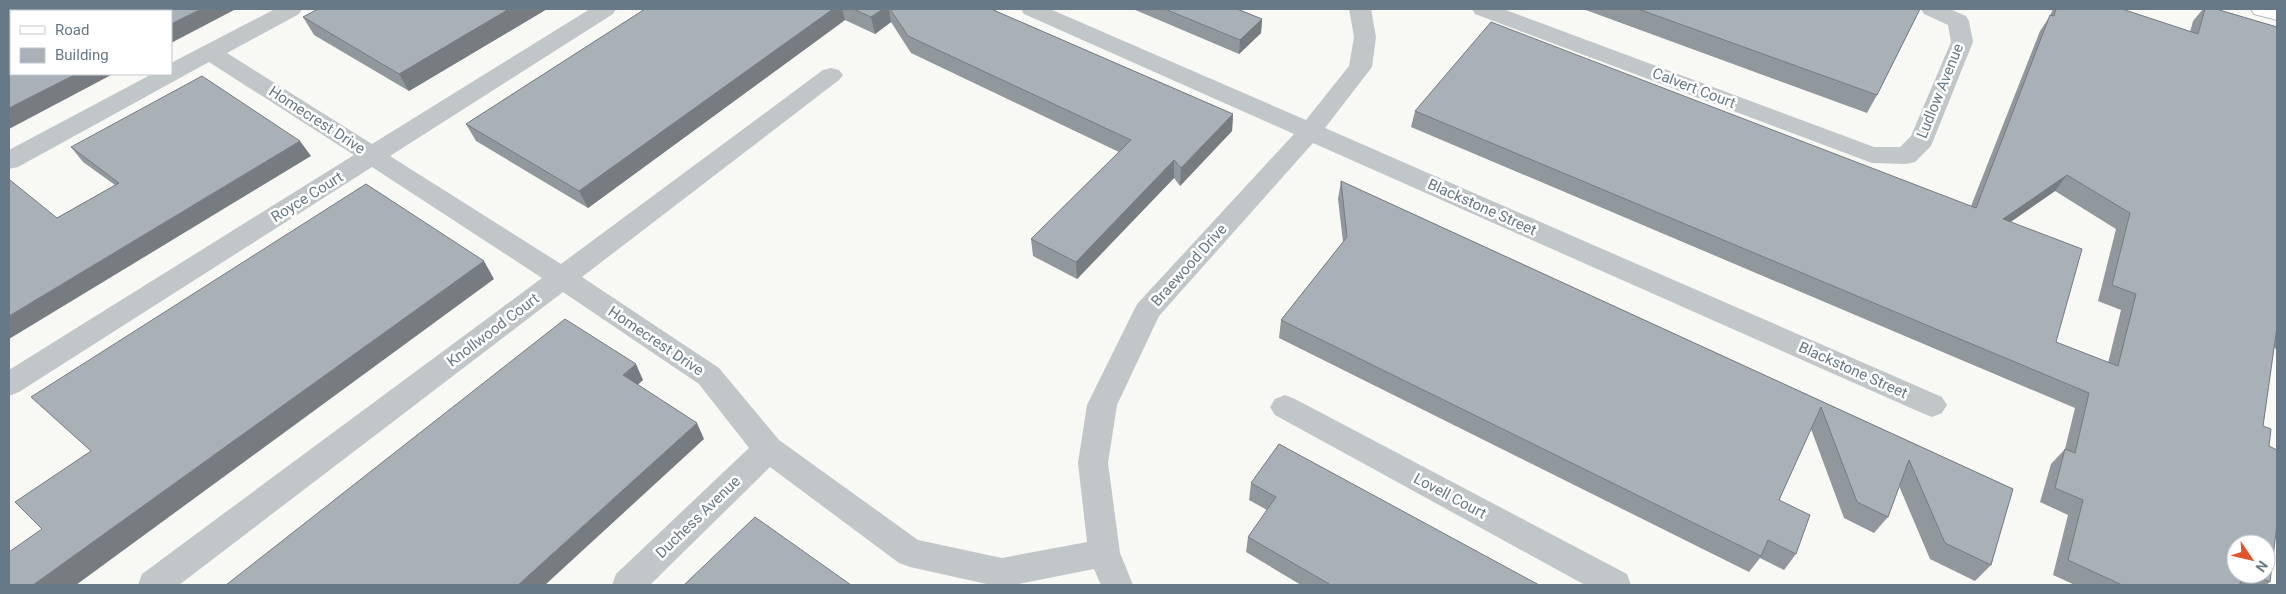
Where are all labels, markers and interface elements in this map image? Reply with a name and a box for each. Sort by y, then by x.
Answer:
legend [10,10,172,75]
text: Road [55,21,89,39]
street label: Ludlow Avenue [1913,41,1967,141]
text: Building [55,46,109,64]
street label: Calvert Court [1650,64,1738,112]
street label: Homecrest Drive [265,82,369,158]
street label: Royce Court [268,168,346,226]
street label: Blackstone Street [1425,175,1539,239]
street label: Braewood Drive [1147,220,1231,310]
street label: Knollwood Court [443,289,543,371]
street label: Homecrest Drive [605,302,707,380]
street label: Blackstone Street [1796,338,1910,402]
street label: Lovell Court [1411,469,1489,523]
street label: Duchess Avenue [652,472,744,562]
north arrow [2226,534,2276,584]
text: N [2252,558,2271,575]

